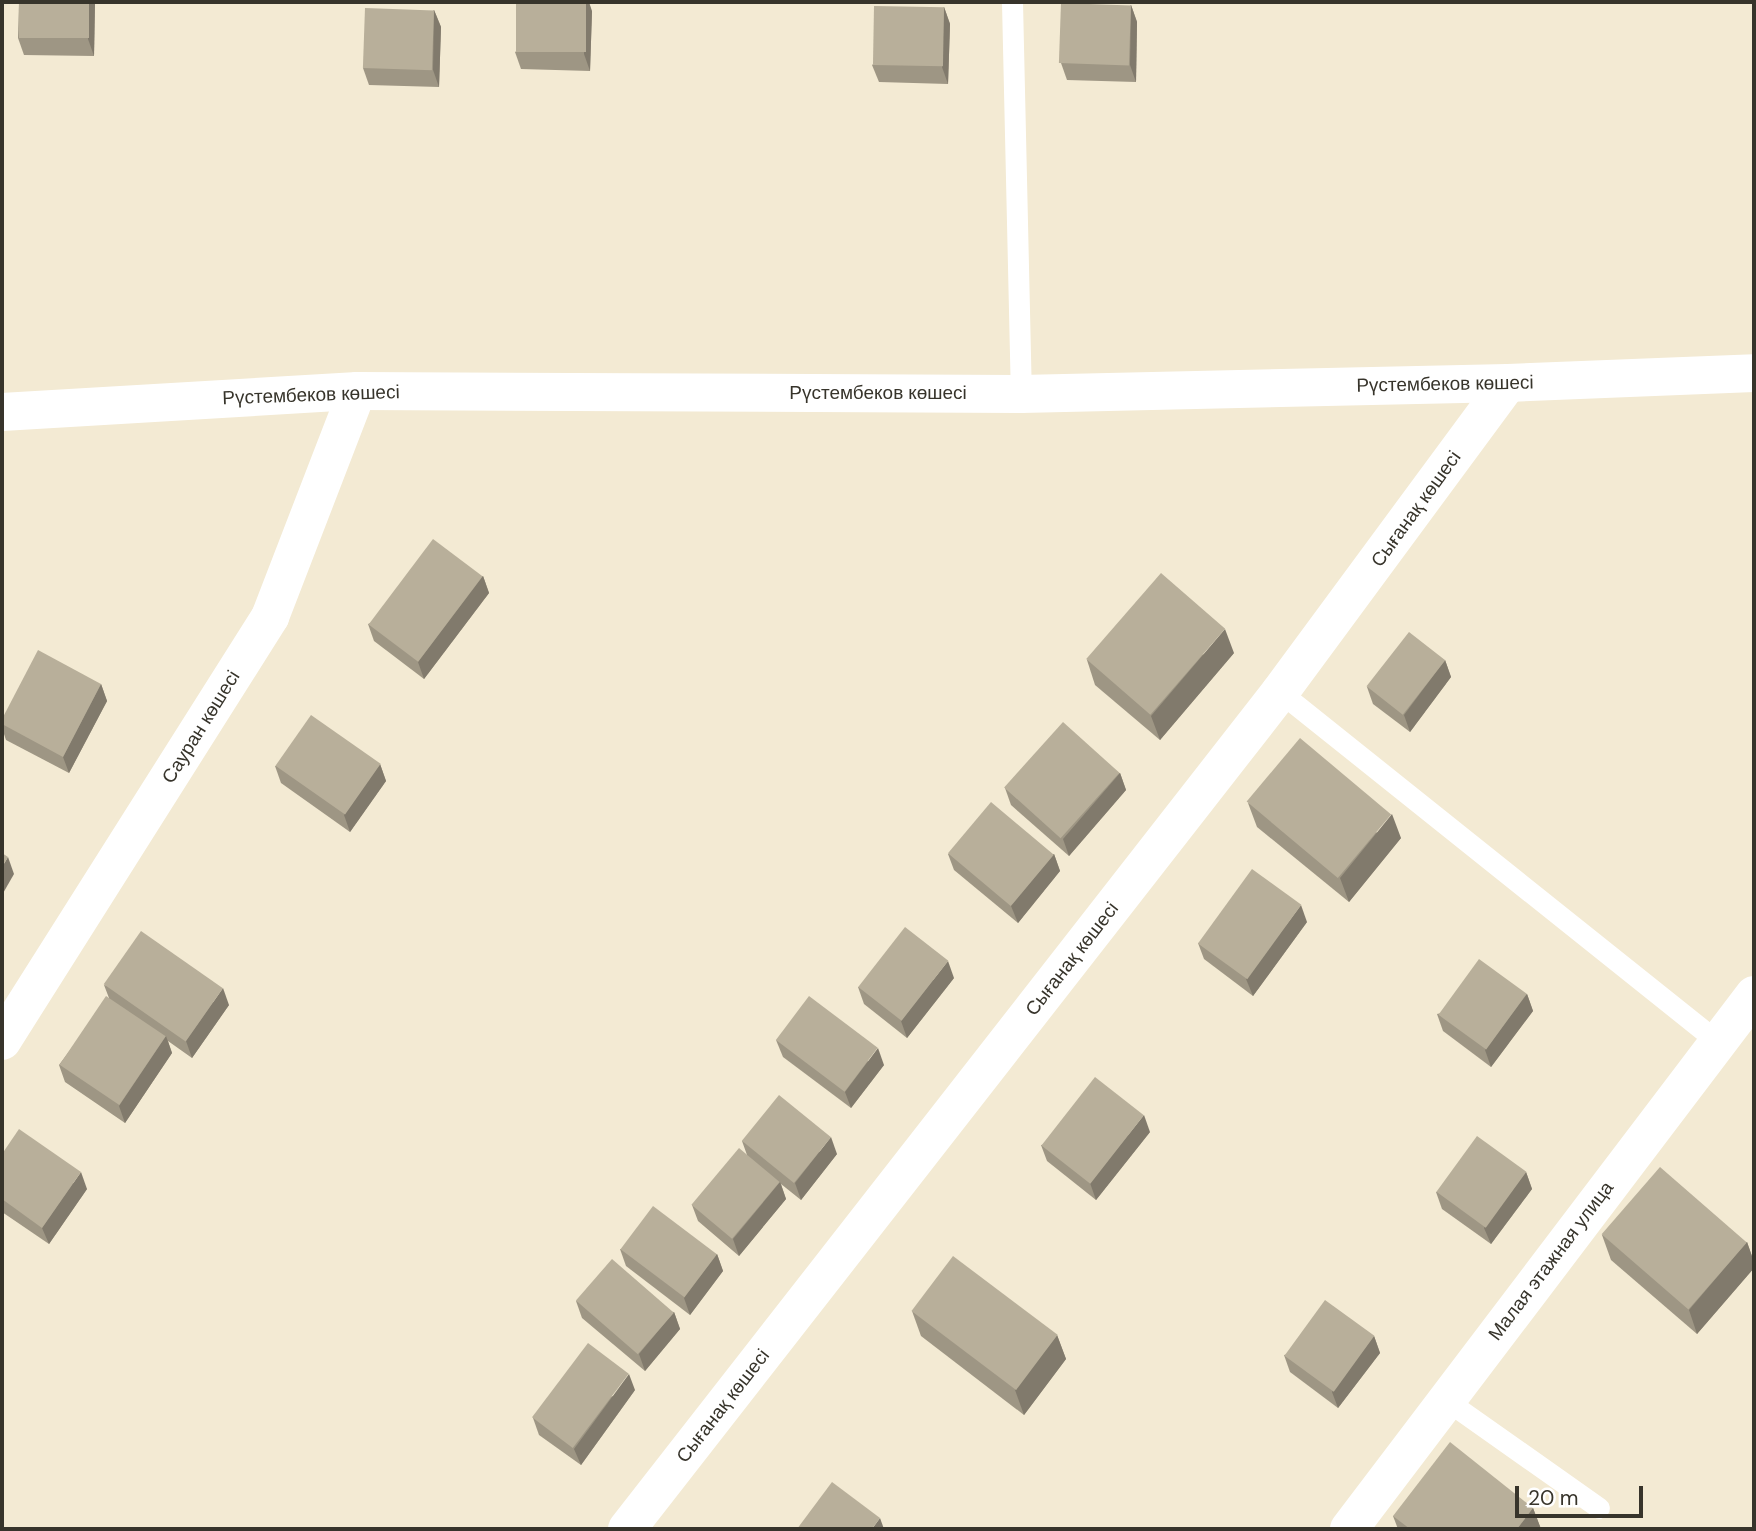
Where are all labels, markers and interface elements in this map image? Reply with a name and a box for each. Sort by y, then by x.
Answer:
street label: Рүстембеков көшесі [1356,371,1534,397]
street label: Рүстембеков көшесі [222,381,400,409]
street label: Рүстембеков көшесі [789,382,967,404]
street label: Сығанақ көшесі [1366,447,1466,571]
street label: Сауран көшесі [157,666,245,788]
street label: Сығанақ көшесі [1021,898,1123,1020]
street label: Малая этажная улица [1484,1177,1618,1345]
street label: Сығанақ көшесі [672,1345,774,1467]
scale bar [1518,1472,1646,1516]
text: 20 m [1528,1484,1579,1512]

